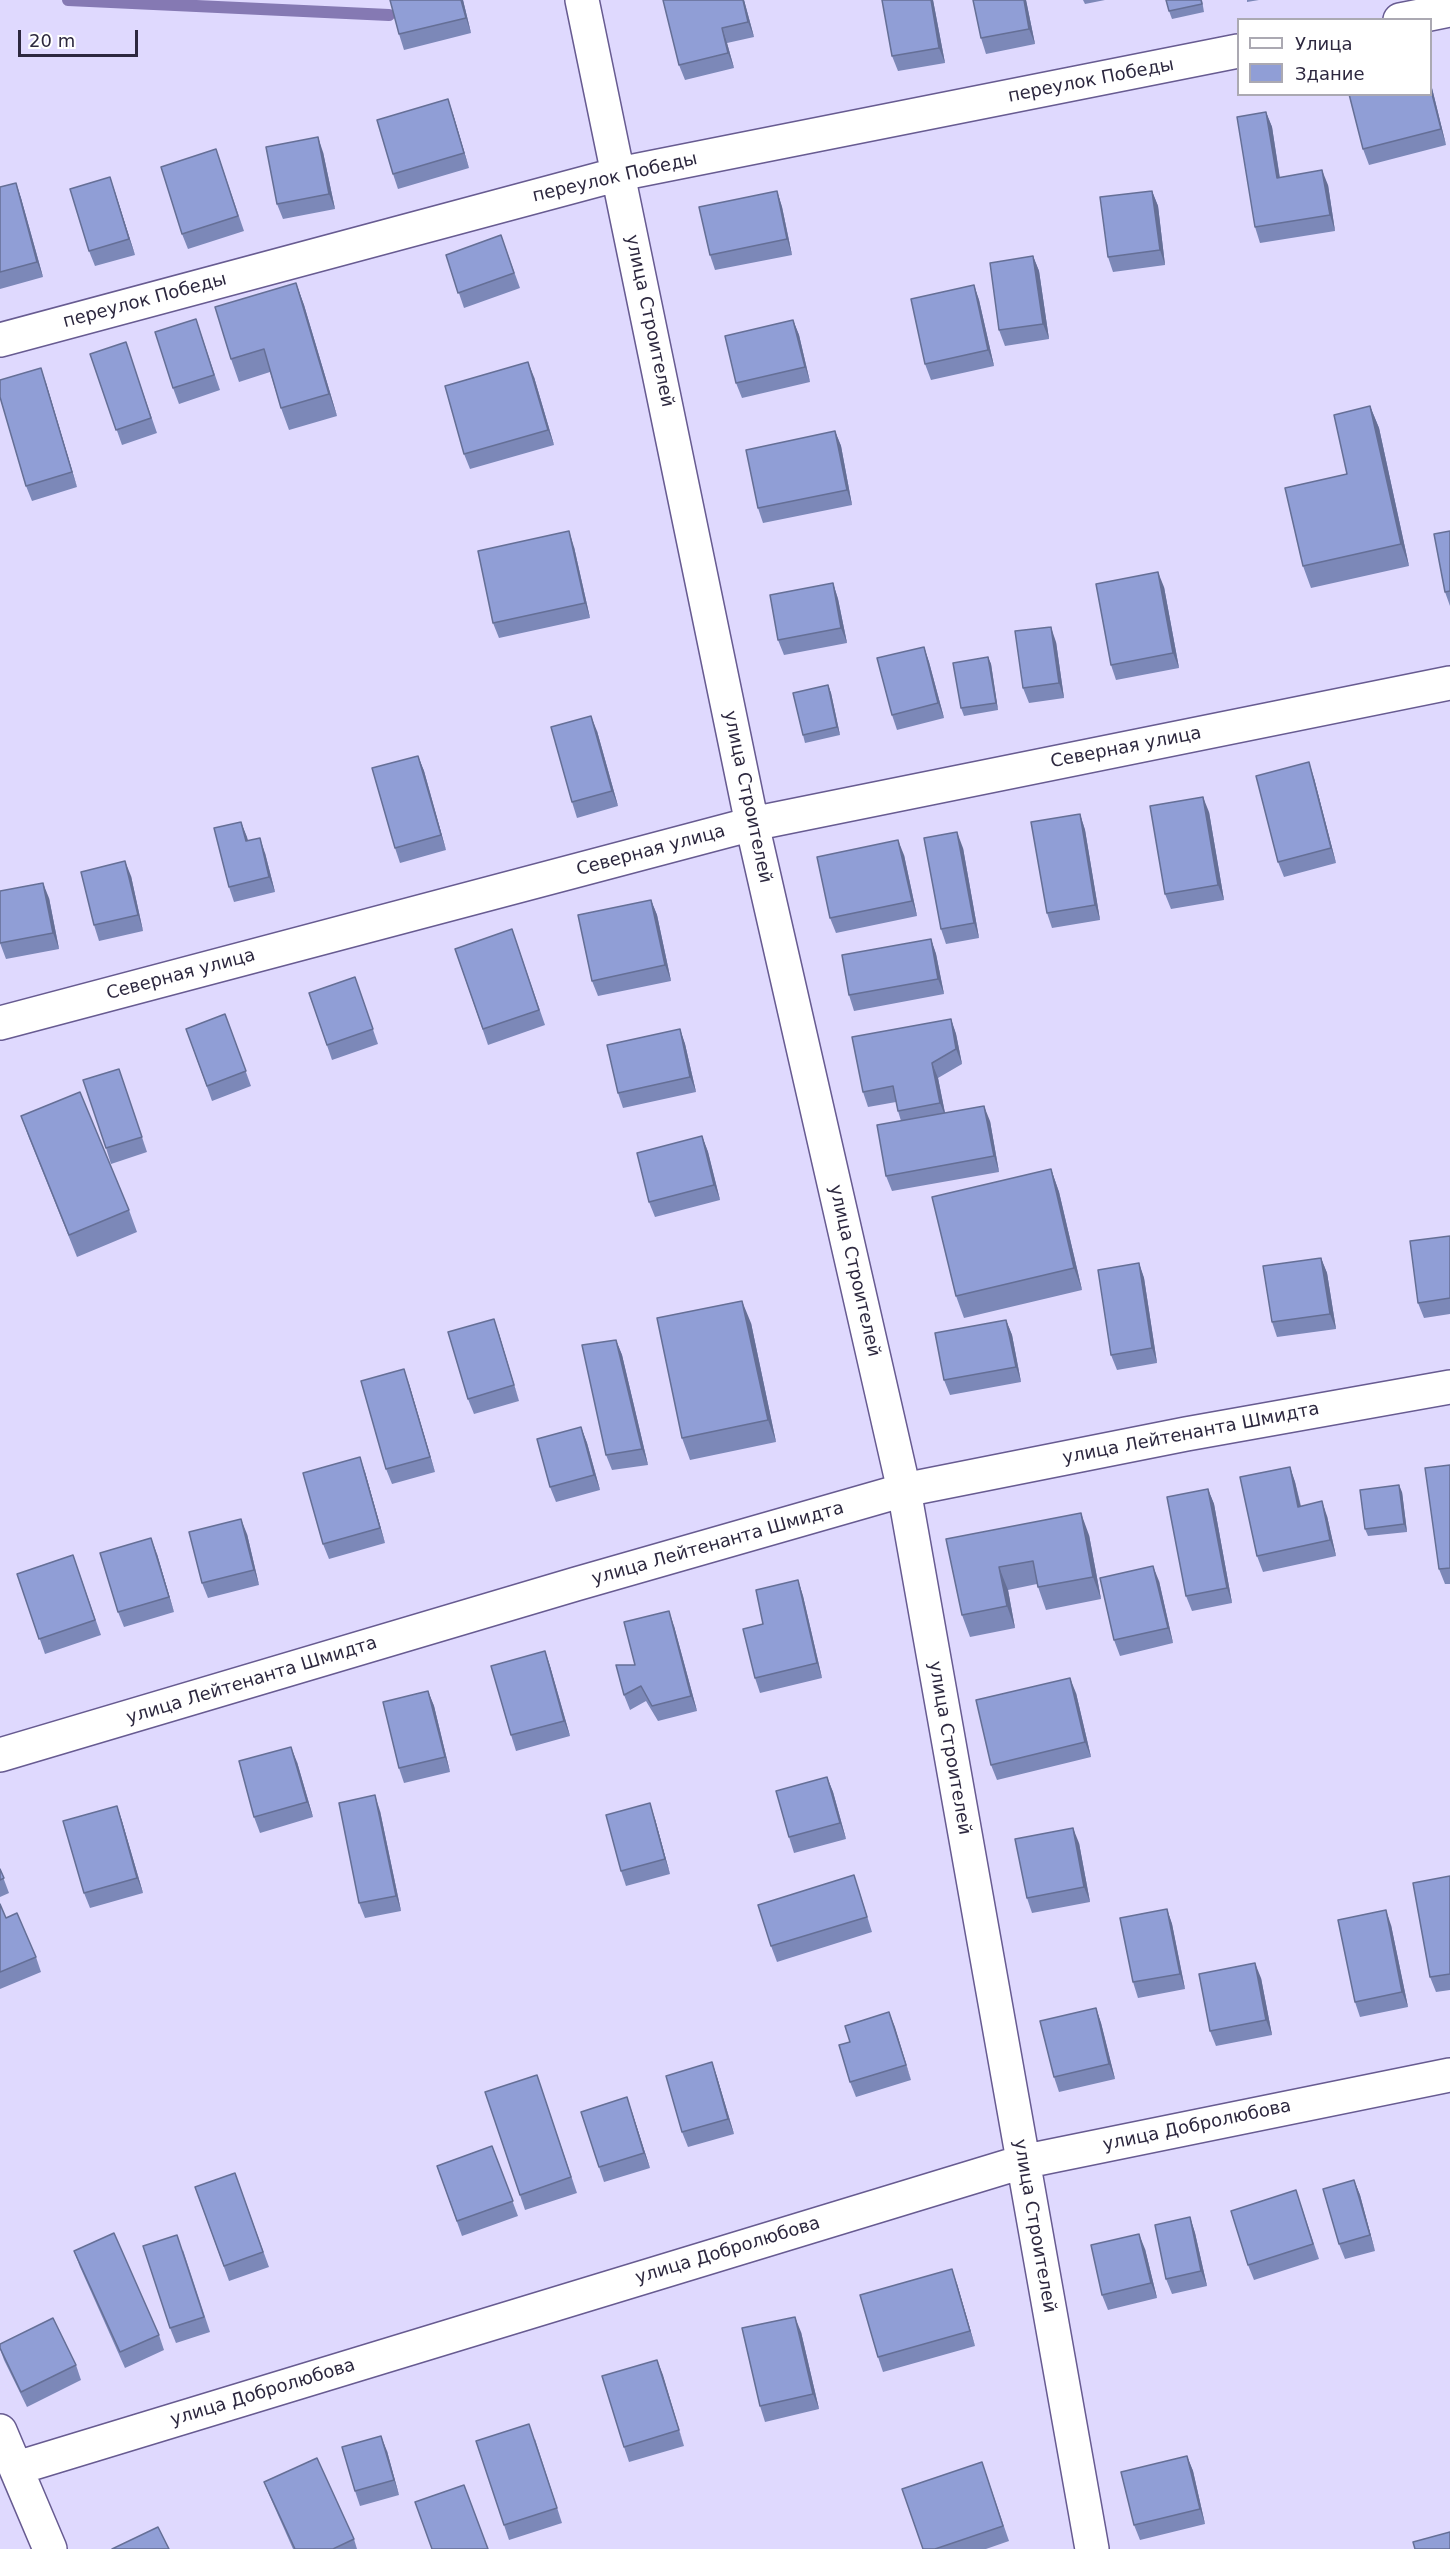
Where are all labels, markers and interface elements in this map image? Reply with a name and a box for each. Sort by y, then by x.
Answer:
scale bar [21,18,141,56]
legend [1237,18,1432,96]
text: 20 m [29,30,75,51]
text: Улица [1295,33,1352,54]
street label: переулок Победы [1006,54,1176,108]
text: Здание [1295,63,1365,84]
street label: переулок Победы [530,149,700,207]
street label: улица Строителей [620,233,678,409]
street label: переулок Победы [61,269,229,333]
street label: улица Строителей [718,709,776,885]
street label: Северная улица [1049,723,1203,773]
street label: Северная улица [574,821,728,881]
street label: Северная улица [104,945,258,1005]
street label: улица Строителей [824,1183,884,1359]
street label: улица Лейтенанта Шмидта [1061,1398,1321,1470]
street label: улица Лейтенанта Шмидта [590,1498,846,1590]
street label: улица Лейтенанта Шмидта [124,1633,380,1729]
street label: улица Строителей [923,1660,975,1836]
street label: улица Добролюбова [1101,2095,1293,2157]
street label: улица Строителей [1008,2138,1060,2314]
street label: улица Добролюбова [633,2213,823,2289]
street label: улица Добролюбова [168,2355,358,2431]

